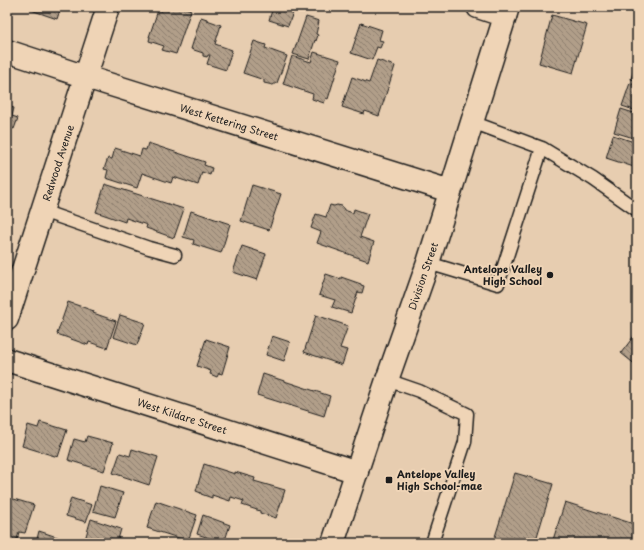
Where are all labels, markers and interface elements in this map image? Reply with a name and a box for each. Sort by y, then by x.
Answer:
street label: West Kettering Street [178,99,280,144]
street label: Redwood Avenue [38,122,77,203]
street label: Division Street [404,240,441,312]
place label: Antelope Valley High School [464,261,542,288]
marker: Antelope Valley High School [545,270,555,280]
street label: West Kildare Street [135,394,229,437]
place label: Antelope Valley High School-mae [397,466,483,493]
marker: Antelope Valley High School-mae [384,475,394,485]

